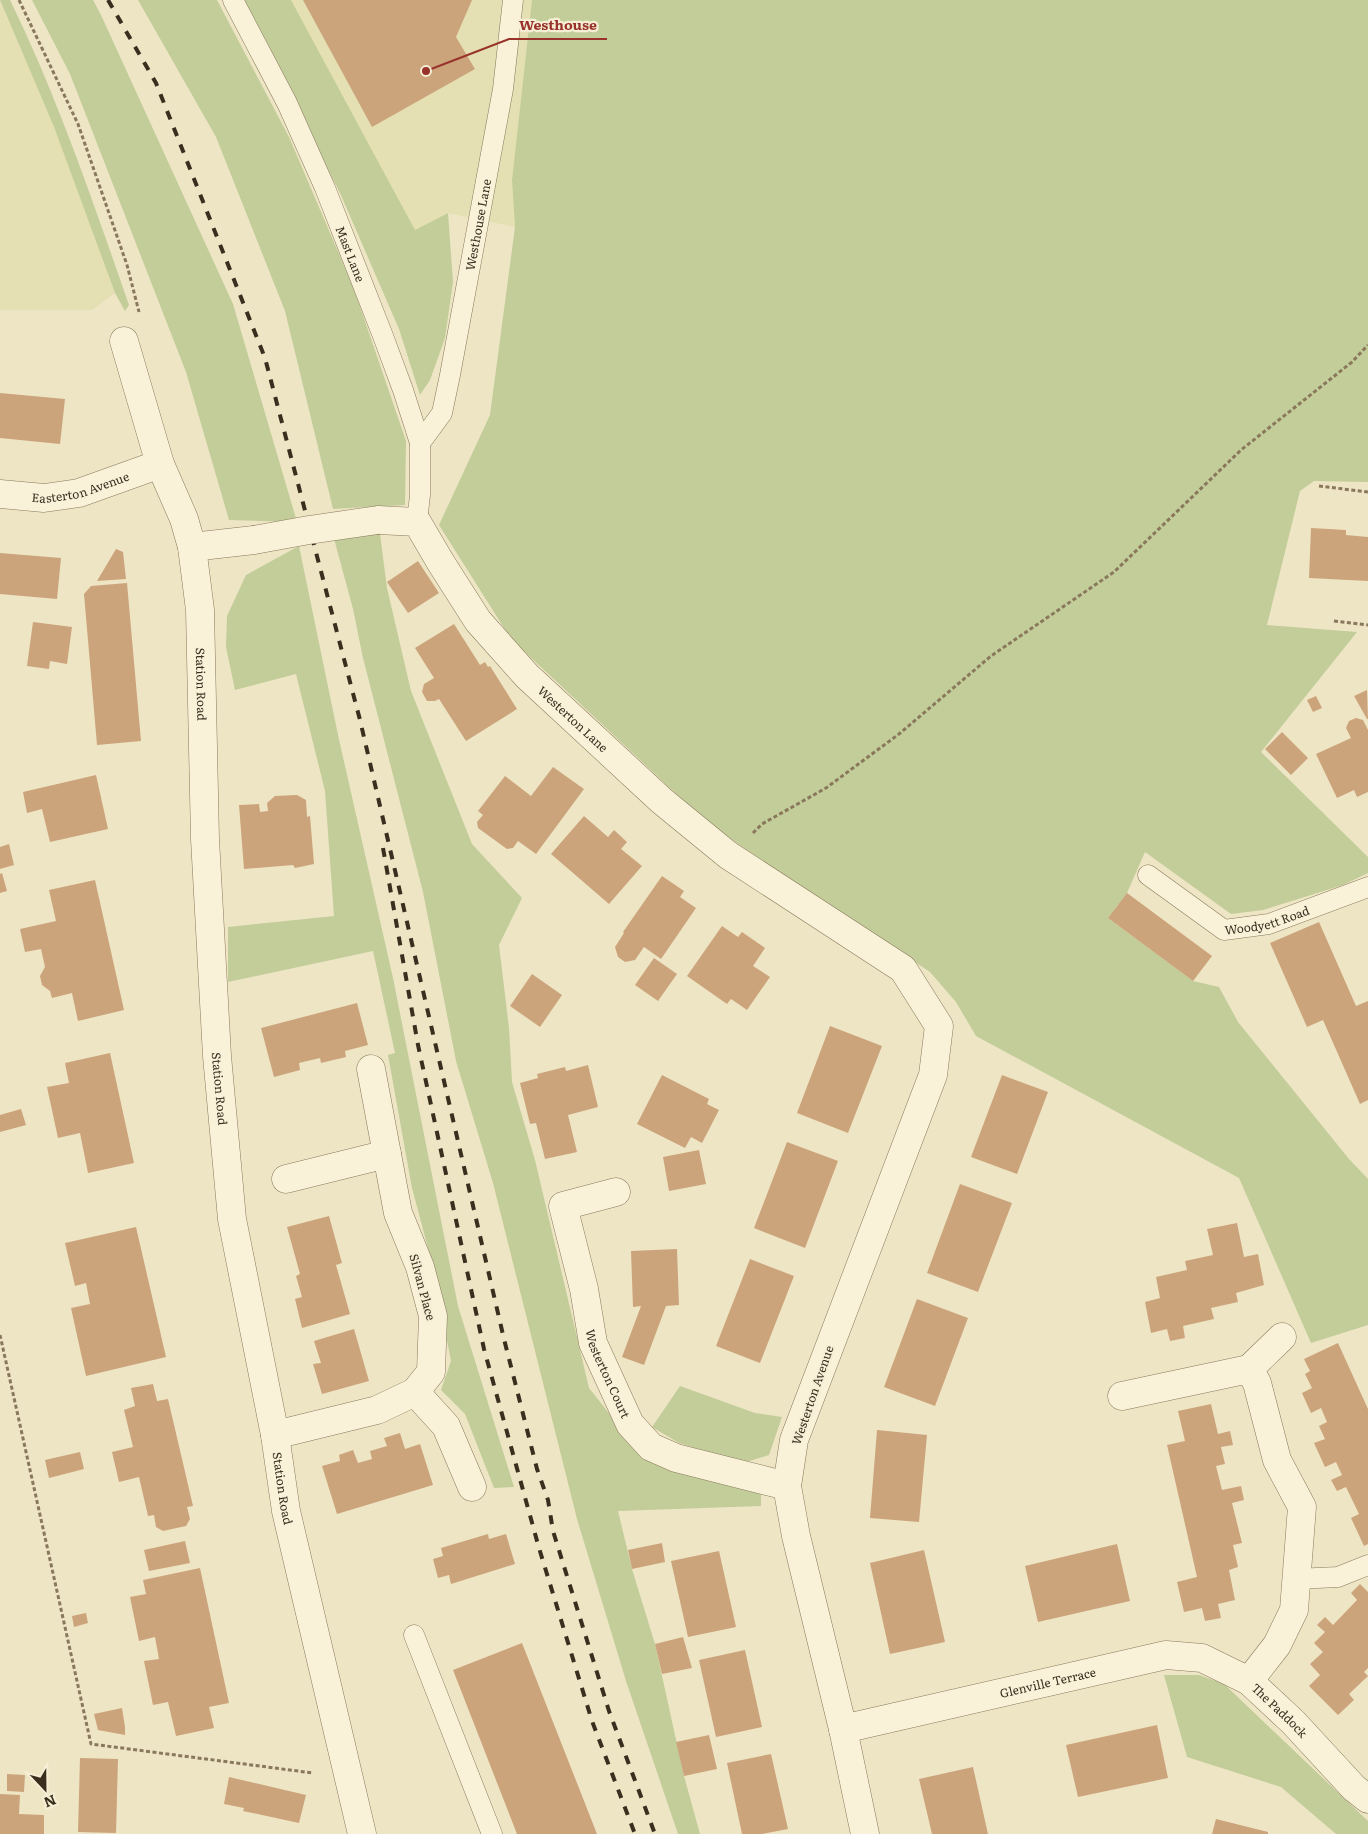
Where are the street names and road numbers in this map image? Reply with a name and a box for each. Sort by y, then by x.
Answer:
street label: Westhouse Lane [461,177,495,272]
street label: Mast Lane [332,223,370,284]
street label: Easterton Avenue [31,467,132,507]
street label: Station Road [192,647,211,722]
street label: Westerton Lane [534,682,612,756]
street label: Woodyett Road [1223,901,1312,939]
street label: Station Road [208,1052,232,1127]
street label: Silvan Place [405,1252,441,1322]
street label: Westerton Court [582,1328,635,1421]
street label: Westerton Avenue [787,1343,837,1447]
street label: Station Road [269,1451,298,1527]
street label: Glenville Terrace [998,1662,1098,1702]
street label: The Paddock [1248,1679,1312,1742]

